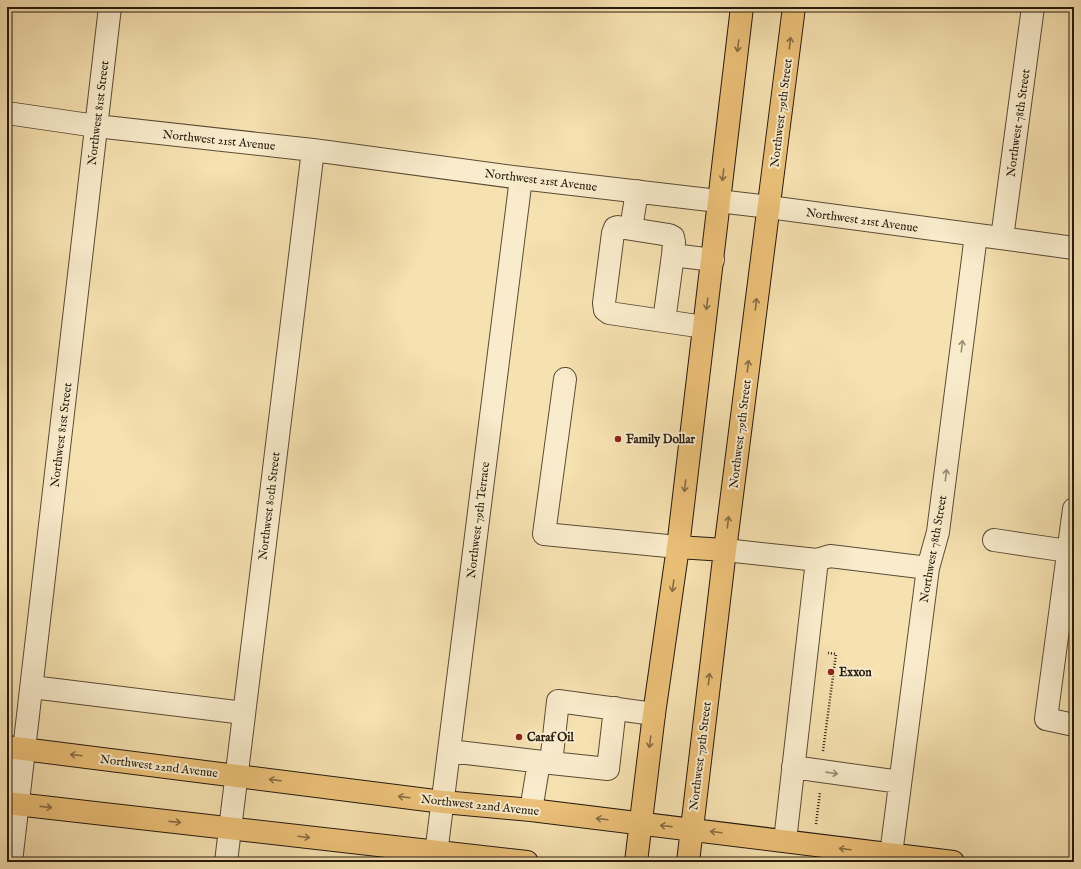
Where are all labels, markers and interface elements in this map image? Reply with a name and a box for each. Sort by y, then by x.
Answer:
one-way arrow [786,37,794,50]
one-way arrow [734,39,742,52]
street label: Northwest 79th Street [767,58,796,168]
street label: Northwest 81st Street [85,60,112,166]
street label: Northwest 78th Street [1003,68,1033,178]
street label: Northwest 21st Avenue [162,127,277,154]
street label: Northwest 21st Avenue [484,166,599,195]
one-way arrow [719,168,727,181]
street label: Northwest 21st Avenue [805,205,920,236]
one-way arrow [703,297,711,310]
one-way arrow [753,298,760,311]
one-way arrow [958,340,966,353]
one-way arrow [745,360,752,373]
street label: Northwest 79th Street [726,379,755,489]
street label: Northwest 81st Street [48,382,75,488]
place label: Family Dollar [626,432,696,448]
marker: Family Dollar [613,434,623,444]
street label: Northwest 80th Street [255,451,284,561]
street label: Northwest 79th Terrace [464,460,493,579]
one-way arrow [942,469,950,482]
one-way arrow [682,479,689,492]
street label: Northwest 78th Street [917,494,950,604]
one-way arrow [724,516,732,529]
one-way arrow [669,579,677,592]
place label: Exxon [839,665,872,680]
marker: Exxon [826,667,836,677]
one-way arrow [706,673,713,686]
street label: Northwest 79th Street [686,701,715,811]
place label: Caraf Oil [527,730,574,745]
marker: Caraf Oil [514,732,524,742]
one-way arrow [646,735,654,748]
one-way arrow [70,751,83,759]
street label: Northwest 22nd Avenue [99,752,219,781]
one-way arrow [825,769,838,777]
one-way arrow [269,777,282,784]
street label: Northwest 22nd Avenue [420,792,540,819]
one-way arrow [398,793,411,801]
one-way arrow [39,804,52,811]
one-way arrow [596,815,609,823]
one-way arrow [168,818,181,825]
one-way arrow [660,823,673,830]
one-way arrow [710,829,723,836]
one-way arrow [297,833,310,840]
one-way arrow [839,845,852,852]

